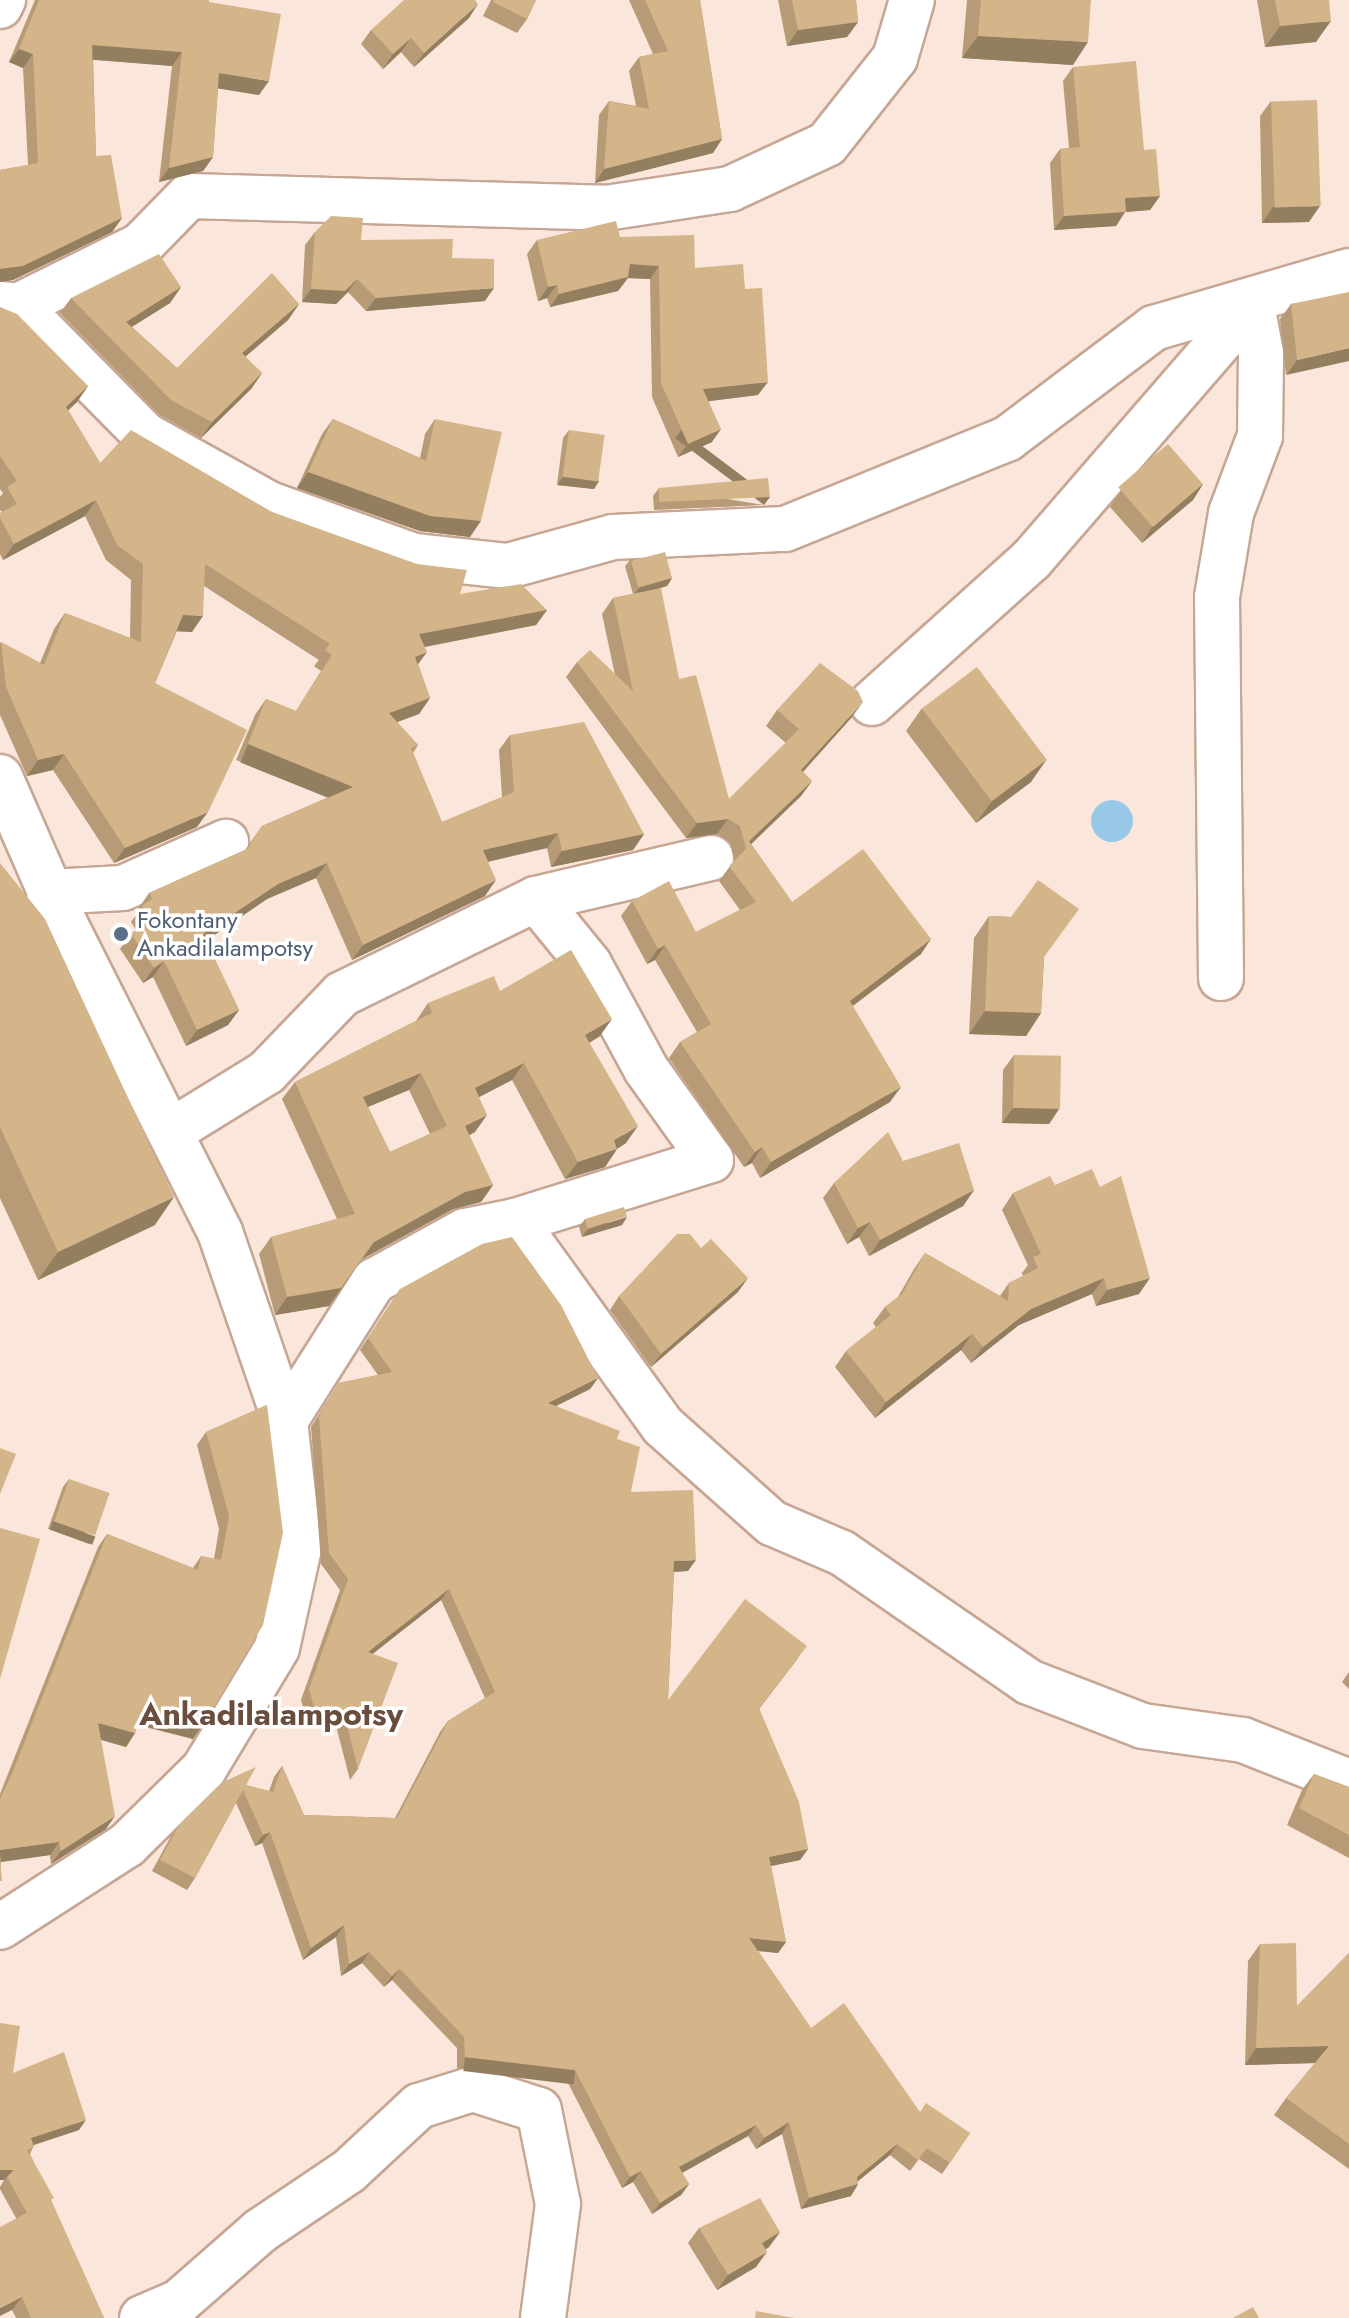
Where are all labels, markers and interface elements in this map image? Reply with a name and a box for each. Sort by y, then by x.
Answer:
place label: Fokontany Ankadilalampotsy [137,906,313,962]
marker: Fokontany Ankadilalampotsy [112,925,130,943]
district label: Ankadilalampotsy [139,1695,403,1733]

